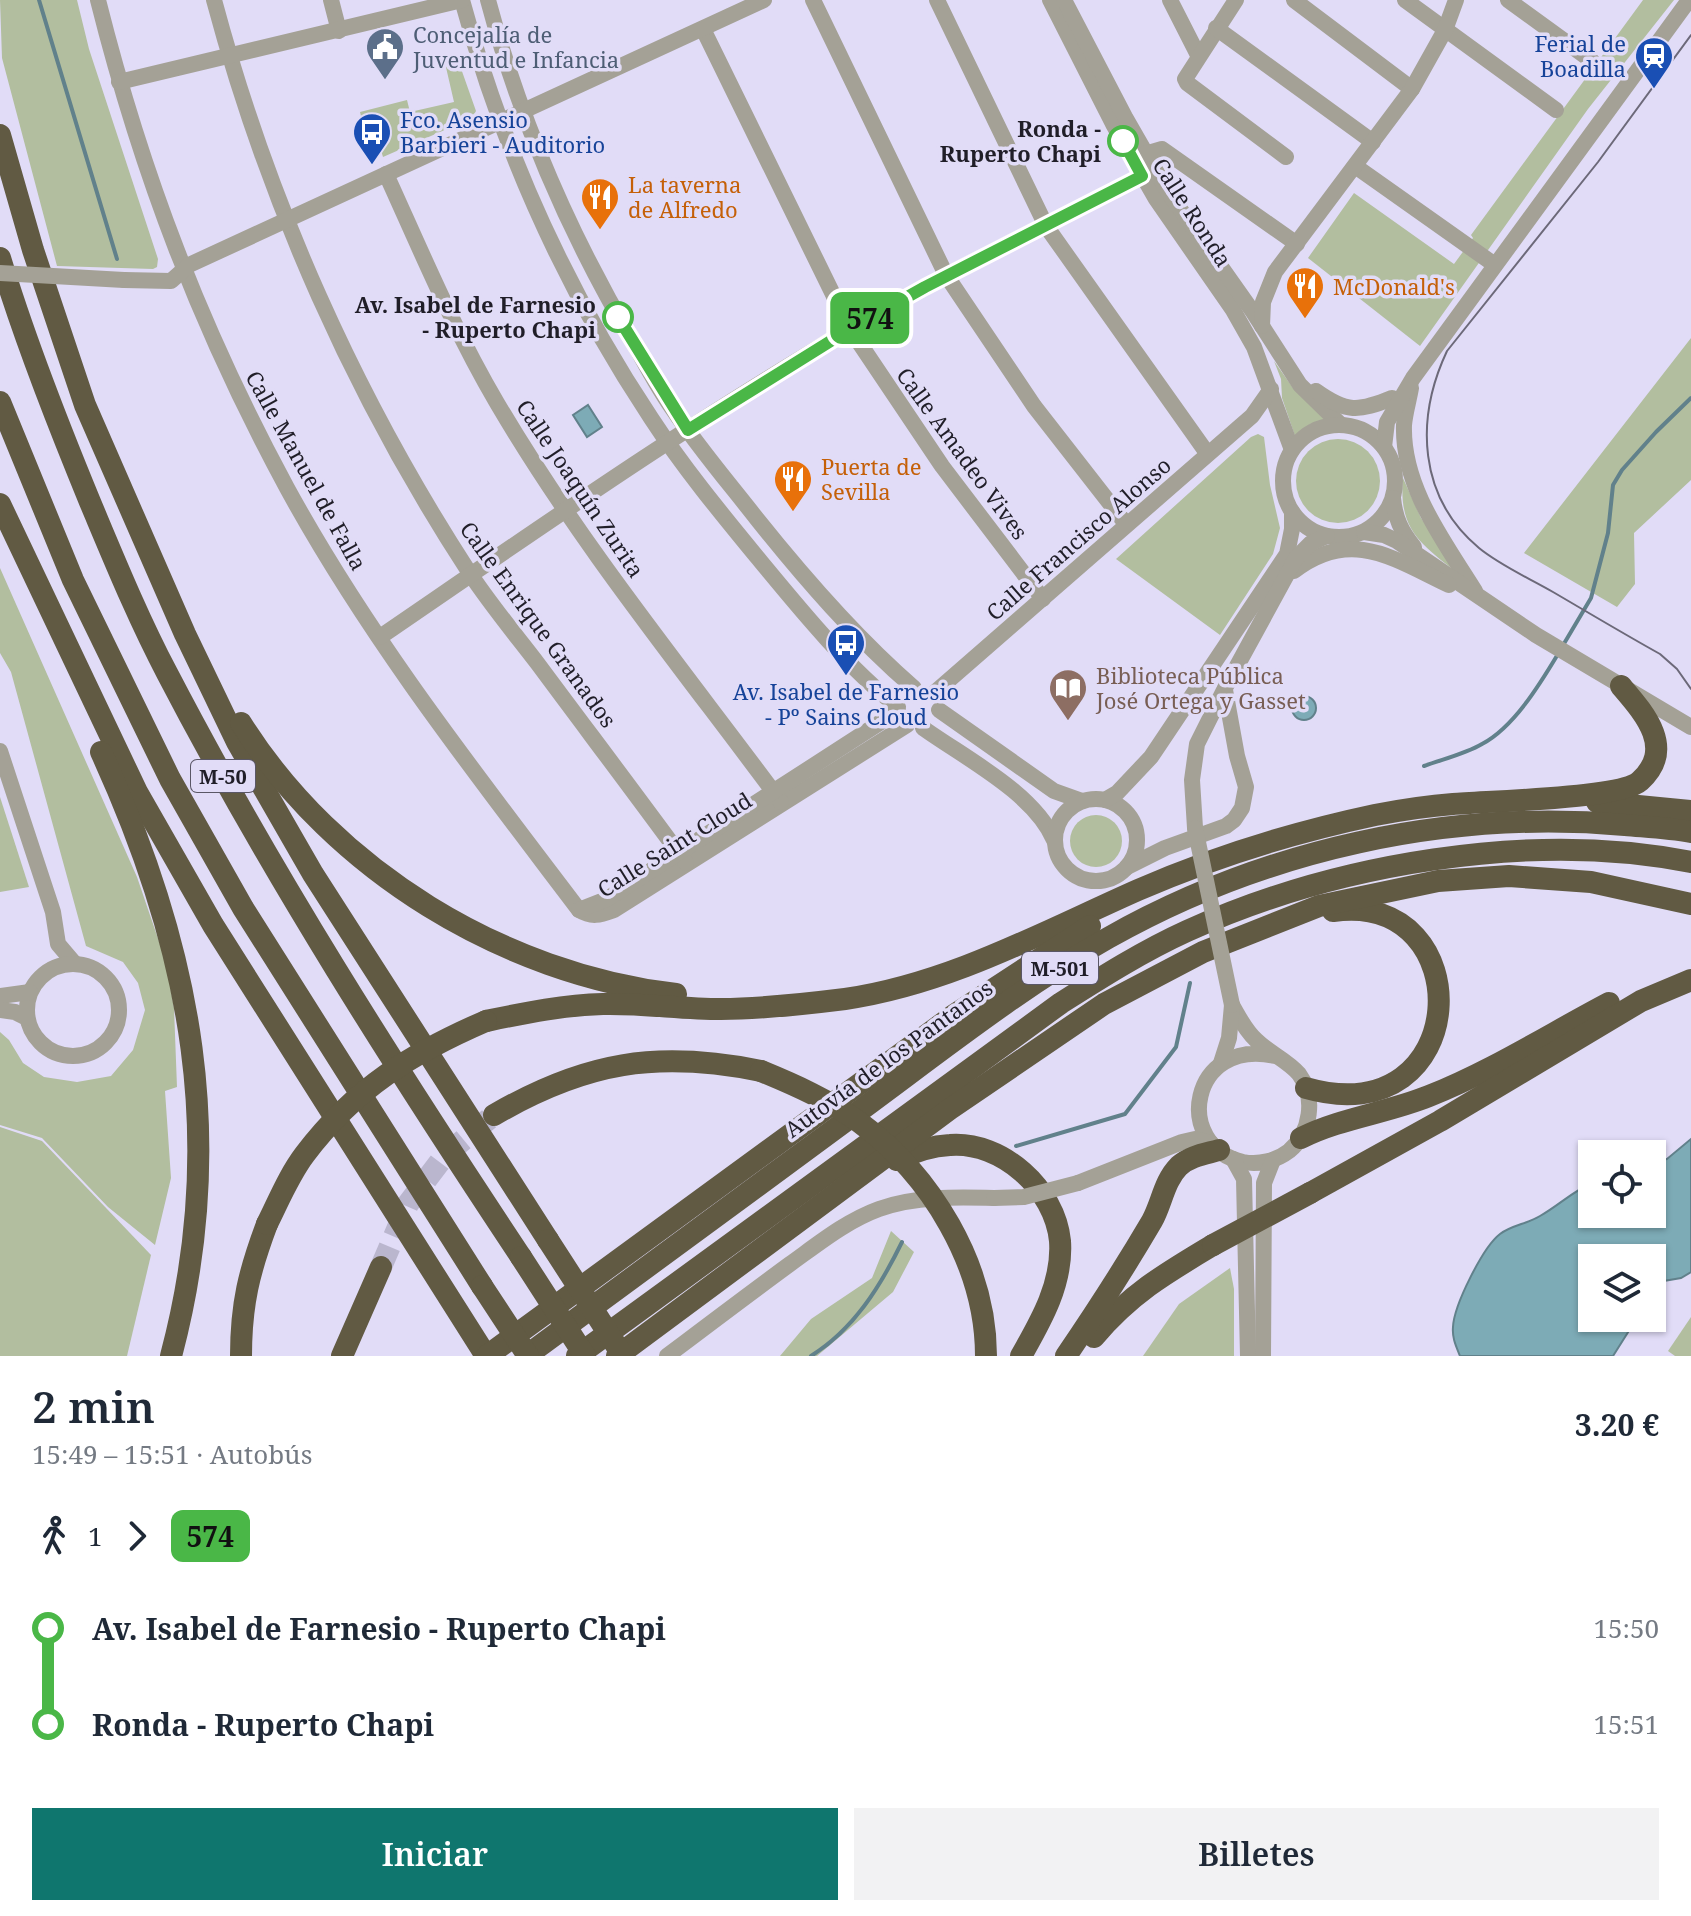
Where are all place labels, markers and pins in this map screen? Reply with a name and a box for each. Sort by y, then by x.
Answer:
place label: Concejalía de Juventud e Infancia [412,19,619,74]
public building icon: Concejalía de Juventud e Infancia [364,26,406,81]
place label: Ferial de Boadilla [1535,28,1626,83]
station icon: Ferial de Boadilla [1633,35,1675,90]
place label: Fco. Asensio Barbieri - Auditorio [400,104,605,159]
bus stop icon: Fco. Asensio Barbieri - Auditorio [351,111,393,166]
place label: Ronda - Ruperto Chapi [940,113,1101,168]
marker: Ronda - Ruperto Chapi [1108,126,1138,156]
place label: La taverna de Alfredo [628,169,741,224]
restaurant icon: La taverna de Alfredo [579,176,621,231]
restaurant icon: McDonald's [1284,265,1326,320]
place label: McDonald's [1333,271,1455,301]
place label: Av. Isabel de Farnesio - Ruperto Chapi [355,289,596,344]
marker: Av. Isabel de Farnesio - Ruperto Chapi [603,302,633,332]
place label: Puerta de Sevilla [821,451,922,506]
restaurant icon: Puerta de Sevilla [772,458,814,513]
bus stop icon: Av. Isabel de Farnesio - Pº Sains Cloud [825,622,867,677]
place label: Biblioteca Pública José Ortega y Gasset [1095,660,1306,715]
library icon: Biblioteca Pública José Ortega y Gasset [1047,667,1089,722]
place label: Av. Isabel de Farnesio - Pº Sains Cloud [733,676,959,731]

